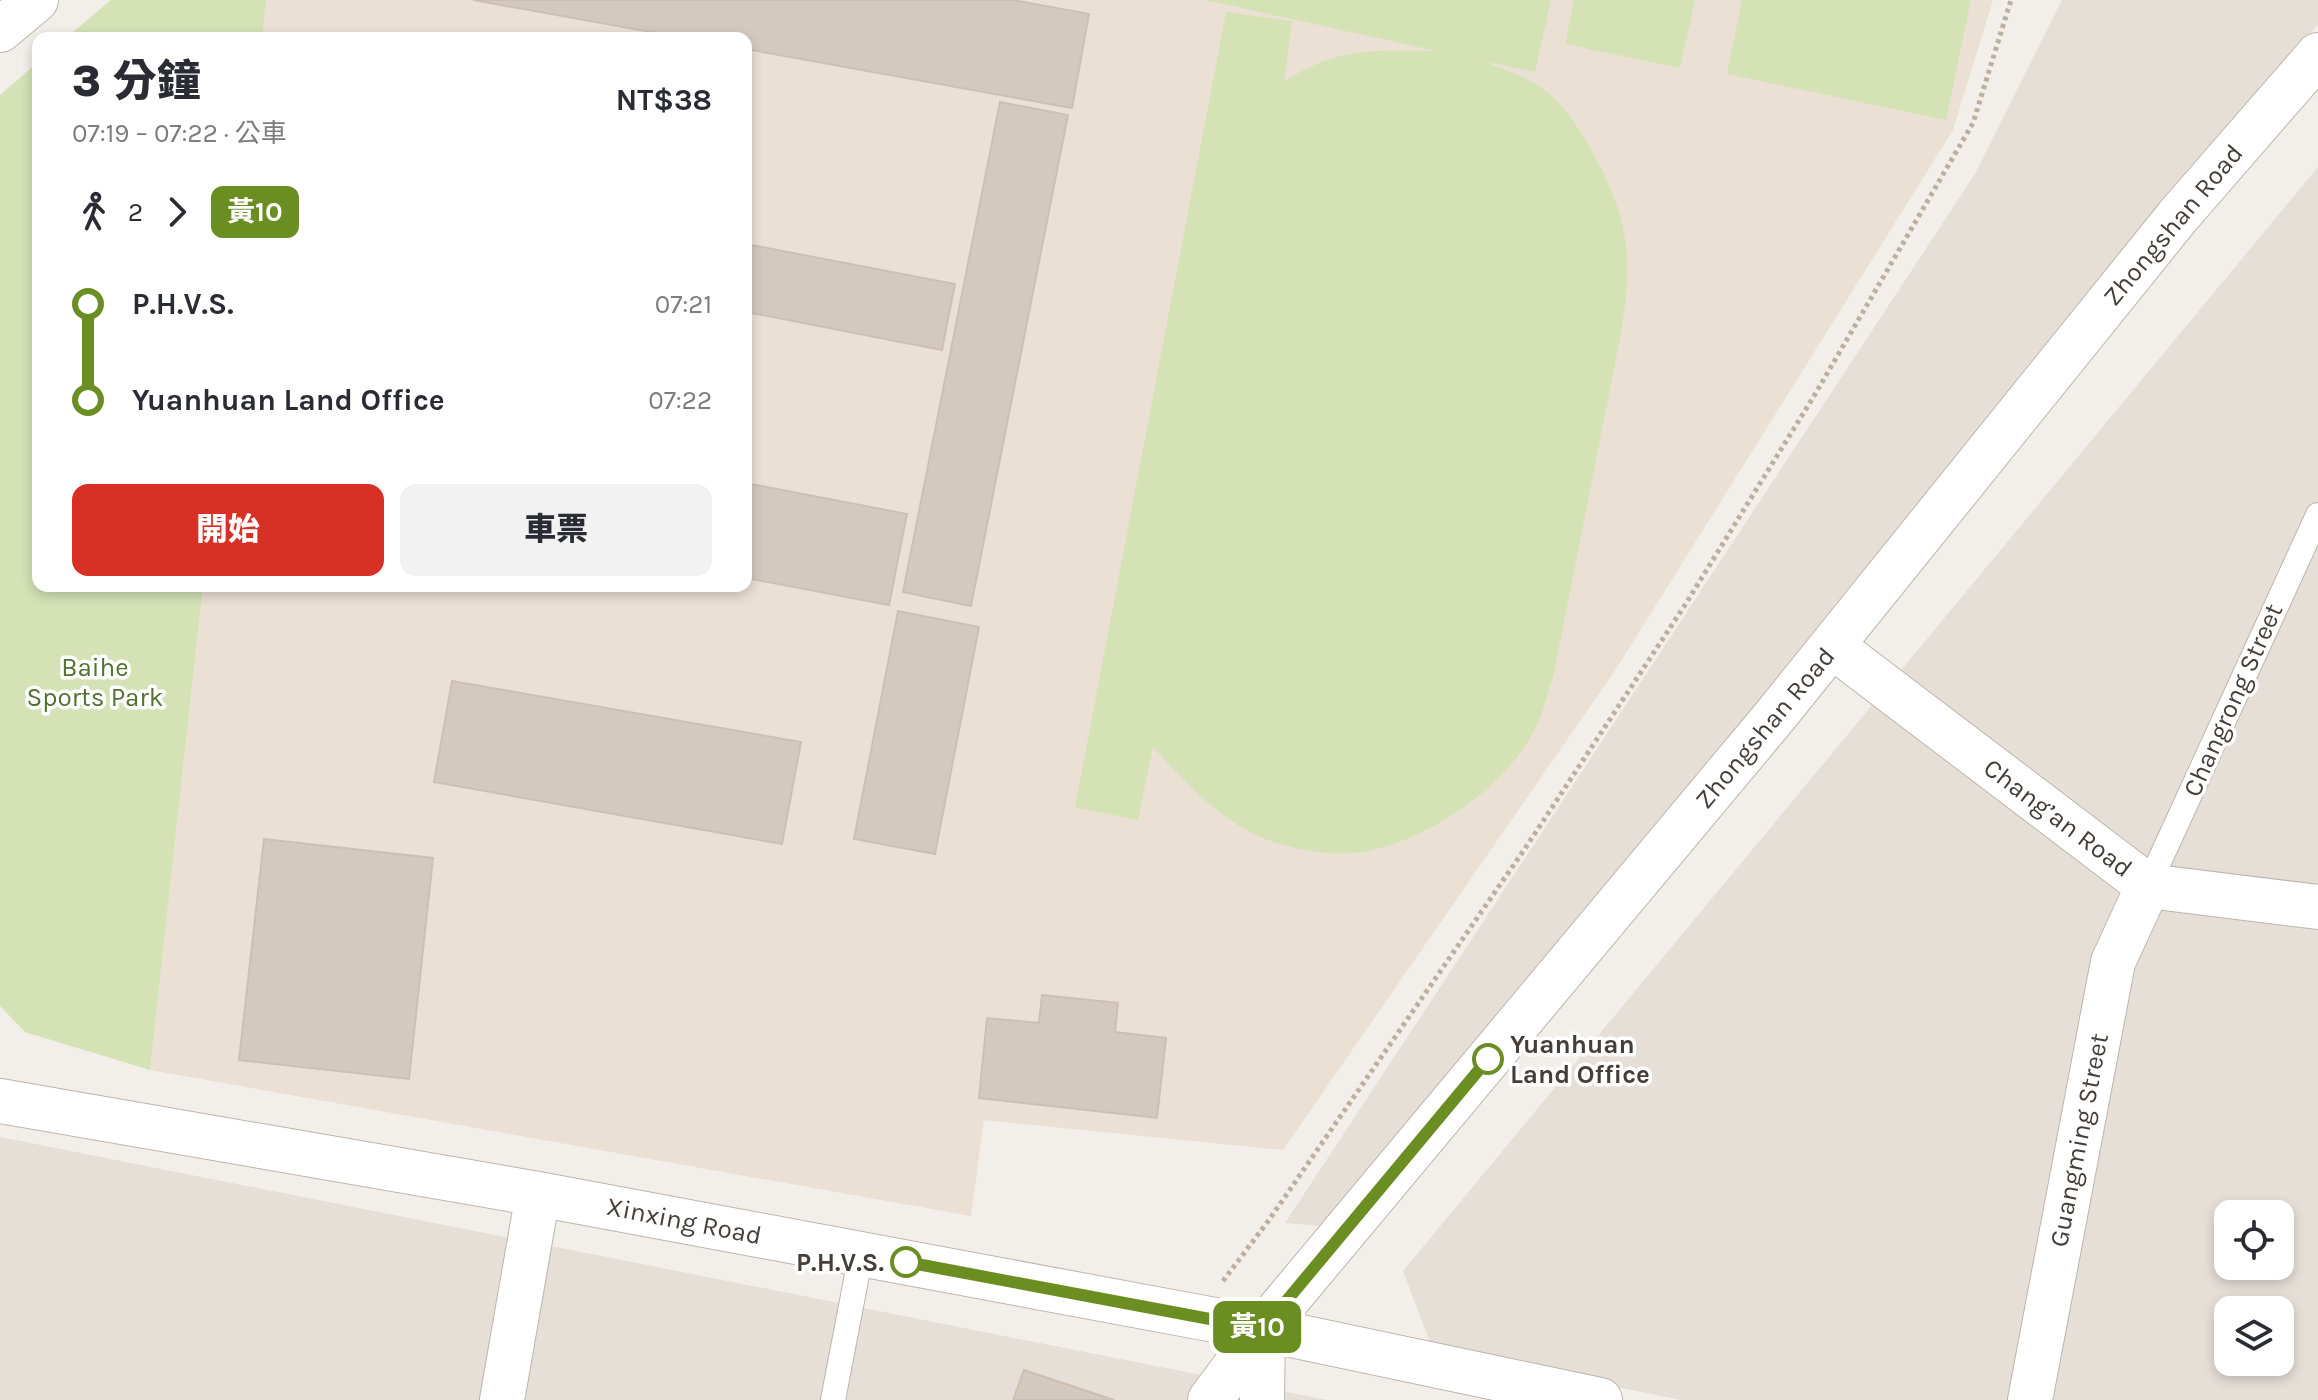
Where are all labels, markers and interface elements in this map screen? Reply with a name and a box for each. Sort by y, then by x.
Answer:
text: 3 分鐘 [72,56,201,107]
text: NT$38 [616,82,712,118]
text: 07:19 – 07:22 · 公車 [72,118,287,149]
street label: Zhongshan Road [2097,138,2249,312]
icon: walk [72,190,116,234]
icon: forward [155,190,199,234]
text: 黃10 [227,195,283,228]
text: 2 [128,197,143,228]
text: P.H.V.S. [132,286,234,322]
text: 07:21 [655,289,712,320]
text: Yuanhuan Land Office [132,382,445,418]
text: 07:22 [648,385,712,416]
button: 開始 [72,484,384,576]
button: 車票 [400,484,712,576]
street label: Changrong Street [2177,599,2290,801]
street label: Zhongshan Road [1689,641,1841,815]
park label: Baihe Sports Park [27,652,163,713]
street label: Chang’an Road [1978,752,2138,884]
place label: Yuanhuan Land Office [1510,1029,1650,1090]
street label: Guangming Street [2043,1030,2115,1250]
marker: Yuanhuan Land Office [1473,1044,1503,1074]
street label: Xinxing Road [604,1191,764,1251]
map controls [2214,1200,2294,1376]
button: locate [2214,1200,2294,1280]
place label: P.H.V.S. [796,1247,884,1278]
marker: P.H.V.S. [891,1247,921,1277]
button: layers [2214,1296,2294,1376]
line badge: 黃10 [1211,1301,1303,1353]
text: 黃10 [1229,1310,1285,1343]

